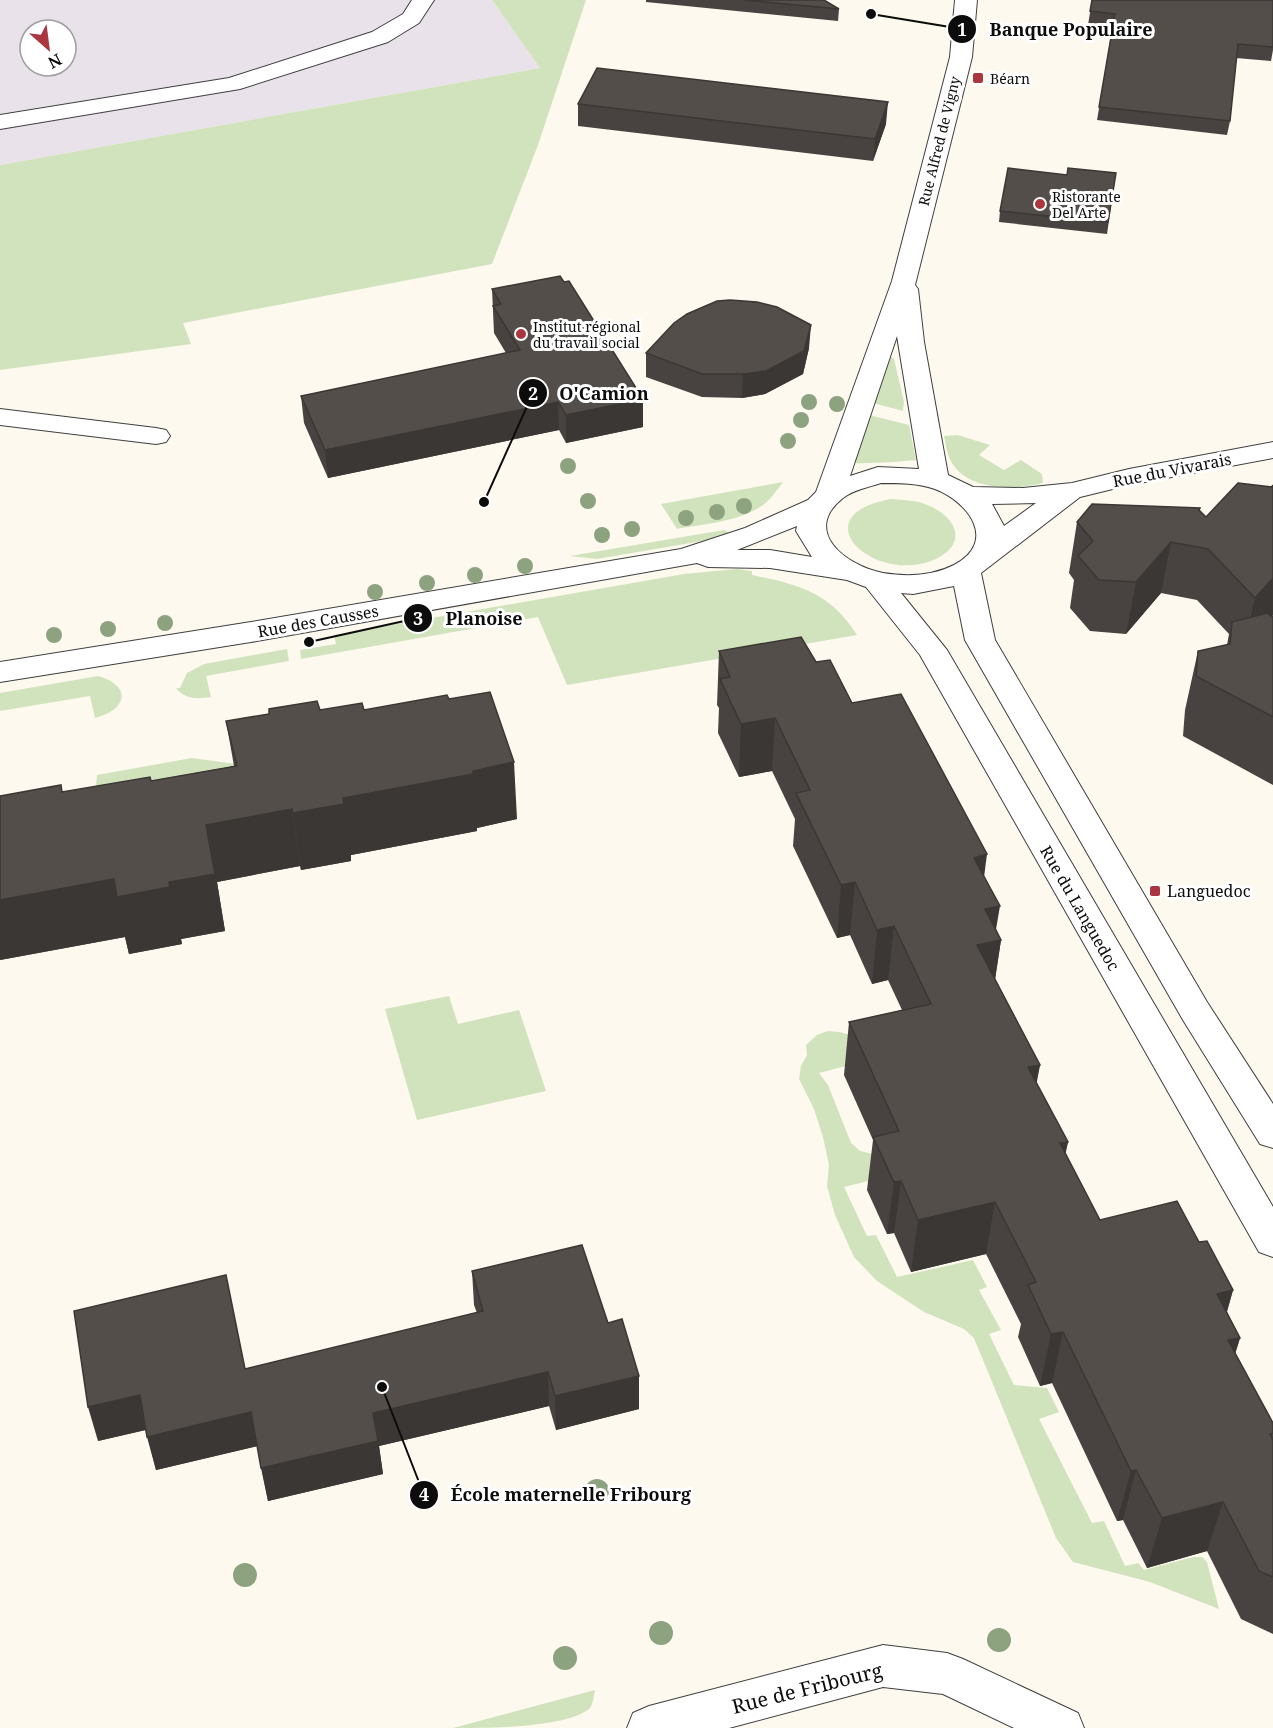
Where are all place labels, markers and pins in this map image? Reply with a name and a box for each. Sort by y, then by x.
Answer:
callout: Banque Populaire [947,11,1164,47]
place label: Béarn [990,69,1030,88]
marker: Béarn [971,71,985,85]
place label: Ristorante Del Arte [1052,187,1121,222]
marker: Ristorante Del Arte [1033,197,1047,211]
place label: Institut régional du travail social [533,317,641,352]
marker: Institut régional du travail social [514,327,528,341]
callout: O'Camion [518,375,661,411]
callout: Planoise [403,600,534,636]
place label: Languedoc [1167,880,1251,902]
marker: Languedoc [1148,884,1162,898]
callout: École maternelle Fribourg [409,1477,703,1513]

